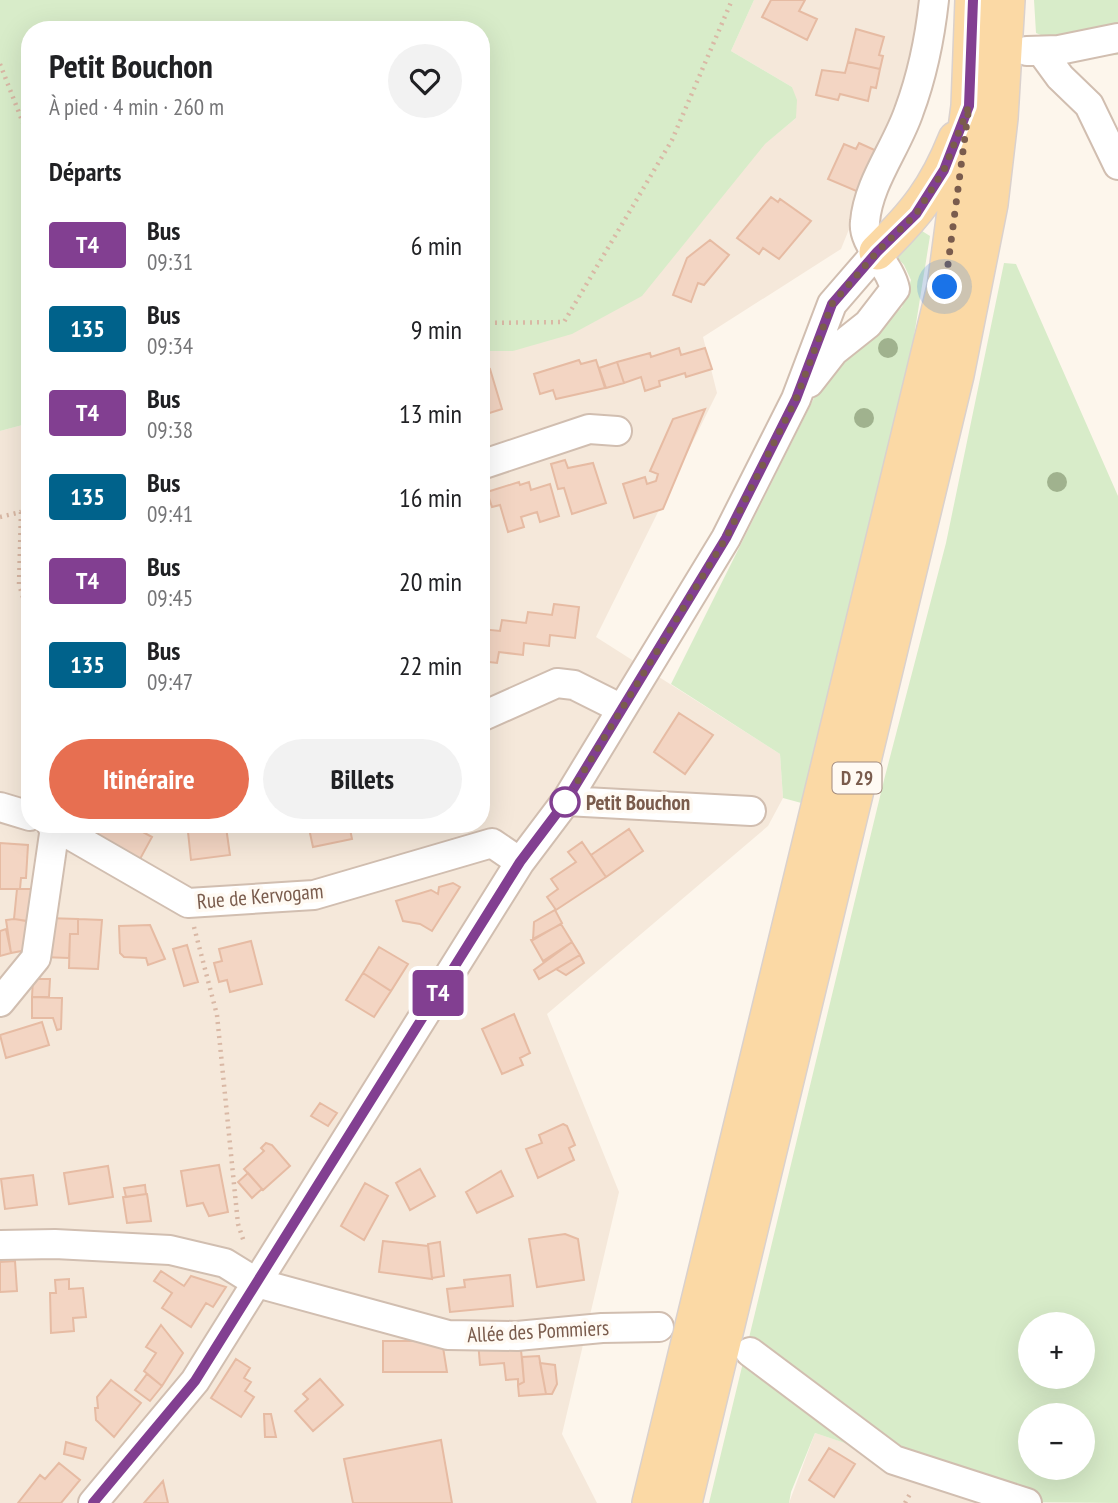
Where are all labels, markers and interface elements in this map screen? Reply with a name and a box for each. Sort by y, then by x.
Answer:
text: Petit Bouchon [49,44,213,87]
button: heart [388,44,462,118]
text: À pied · 4 min · 260 m [49,92,224,121]
text: Départs [49,155,121,188]
text: Bus [147,214,180,247]
text: T4 [76,229,99,260]
text: 6 min [411,229,462,262]
text: 09:31 [147,247,193,276]
your location [927,269,962,304]
text: Bus [147,298,180,331]
text: 135 [70,313,105,344]
text: 9 min [411,313,462,346]
text: 09:34 [147,331,193,360]
text: Bus [147,382,180,415]
text: T4 [76,397,99,428]
text: 13 min [399,397,462,430]
text: 09:38 [147,415,193,444]
text: Bus [147,466,180,499]
text: 135 [70,481,105,512]
text: 16 min [399,481,462,514]
text: 09:41 [147,499,193,528]
text: Bus [147,550,180,583]
text: T4 [76,565,99,596]
text: 20 min [399,565,462,598]
text: 09:45 [147,583,193,612]
text: Bus [147,634,180,667]
text: 135 [70,649,105,680]
text: 22 min [399,649,462,682]
text: 09:47 [147,667,193,696]
button: Itinéraire [49,739,249,819]
button: Billets [263,739,462,819]
road number: D 29 [832,762,882,793]
marker: Petit Bouchon [550,787,580,817]
place label: Petit Bouchon [586,789,690,816]
street label: Rue de Kervogam [196,877,324,915]
line badge: T4 [406,970,470,1016]
text: T4 [427,977,449,1008]
map controls [1018,1312,1095,1480]
button: + [1018,1312,1095,1389]
street label: Allée des Pommiers [466,1314,610,1348]
button: − [1018,1403,1095,1480]

